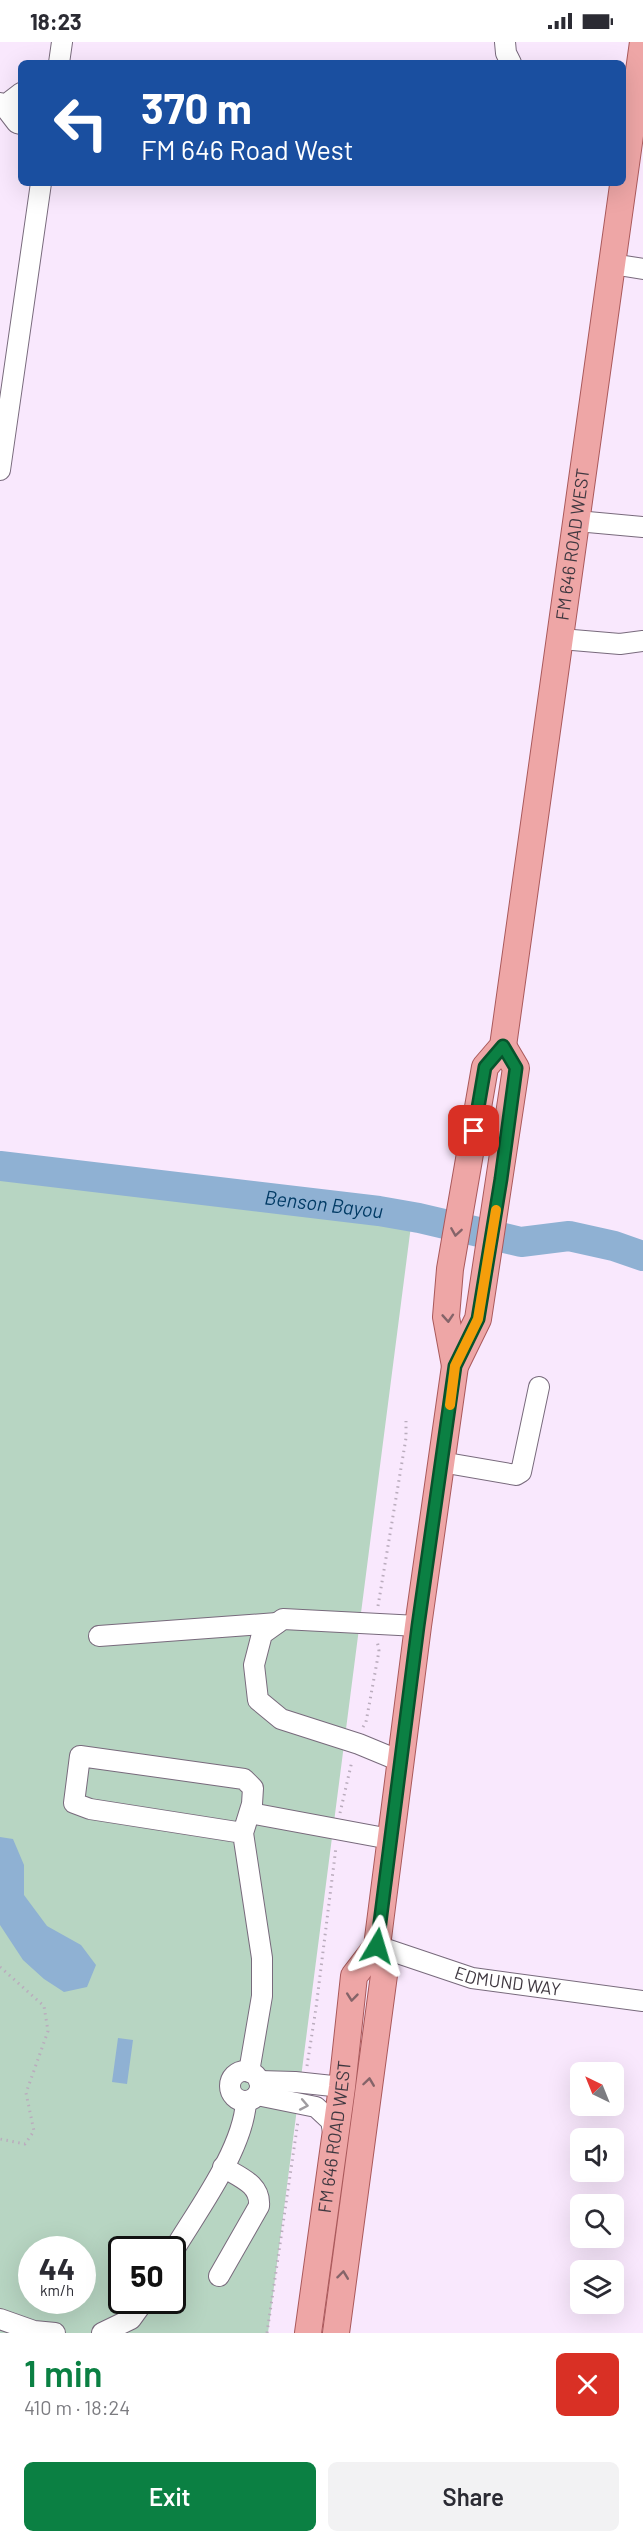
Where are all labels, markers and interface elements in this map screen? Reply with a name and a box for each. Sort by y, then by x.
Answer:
text: 18:23 [30,8,82,34]
text: 370 m [141,82,252,132]
icon: left [42,84,120,162]
text: FM 646 Road West [141,133,354,165]
street label: FM 646 ROAD WEST [550,467,593,622]
pin [448,1105,499,1156]
icon: arrive [457,1114,490,1147]
water label: Benson Bayou [263,1184,384,1222]
one-way arrow [451,1227,463,1237]
one-way arrow [441,1313,454,1322]
position arrow [345,1914,409,1978]
street label: EDMUND WAY [452,1961,562,2000]
one-way arrow [346,1993,359,2002]
street label: FM 646 ROAD WEST [313,2059,355,2214]
north arrow [570,2062,624,2116]
map controls [570,2062,624,2314]
one-way arrow [362,2077,374,2086]
one-way arrow [299,2098,309,2111]
button: sound [570,2128,624,2182]
button: search [570,2194,624,2248]
speed limit sign: 50 [108,2236,186,2314]
text: 44 [39,2250,75,2286]
button: layers [570,2260,624,2314]
one-way arrow [336,2270,349,2280]
text: km/h [40,2281,74,2299]
text: 1 min [24,2351,103,2394]
button: close [556,2353,619,2416]
text: 410 m · 18:24 [24,2395,130,2419]
button: Exit [24,2462,316,2531]
button: Share [328,2462,619,2531]

